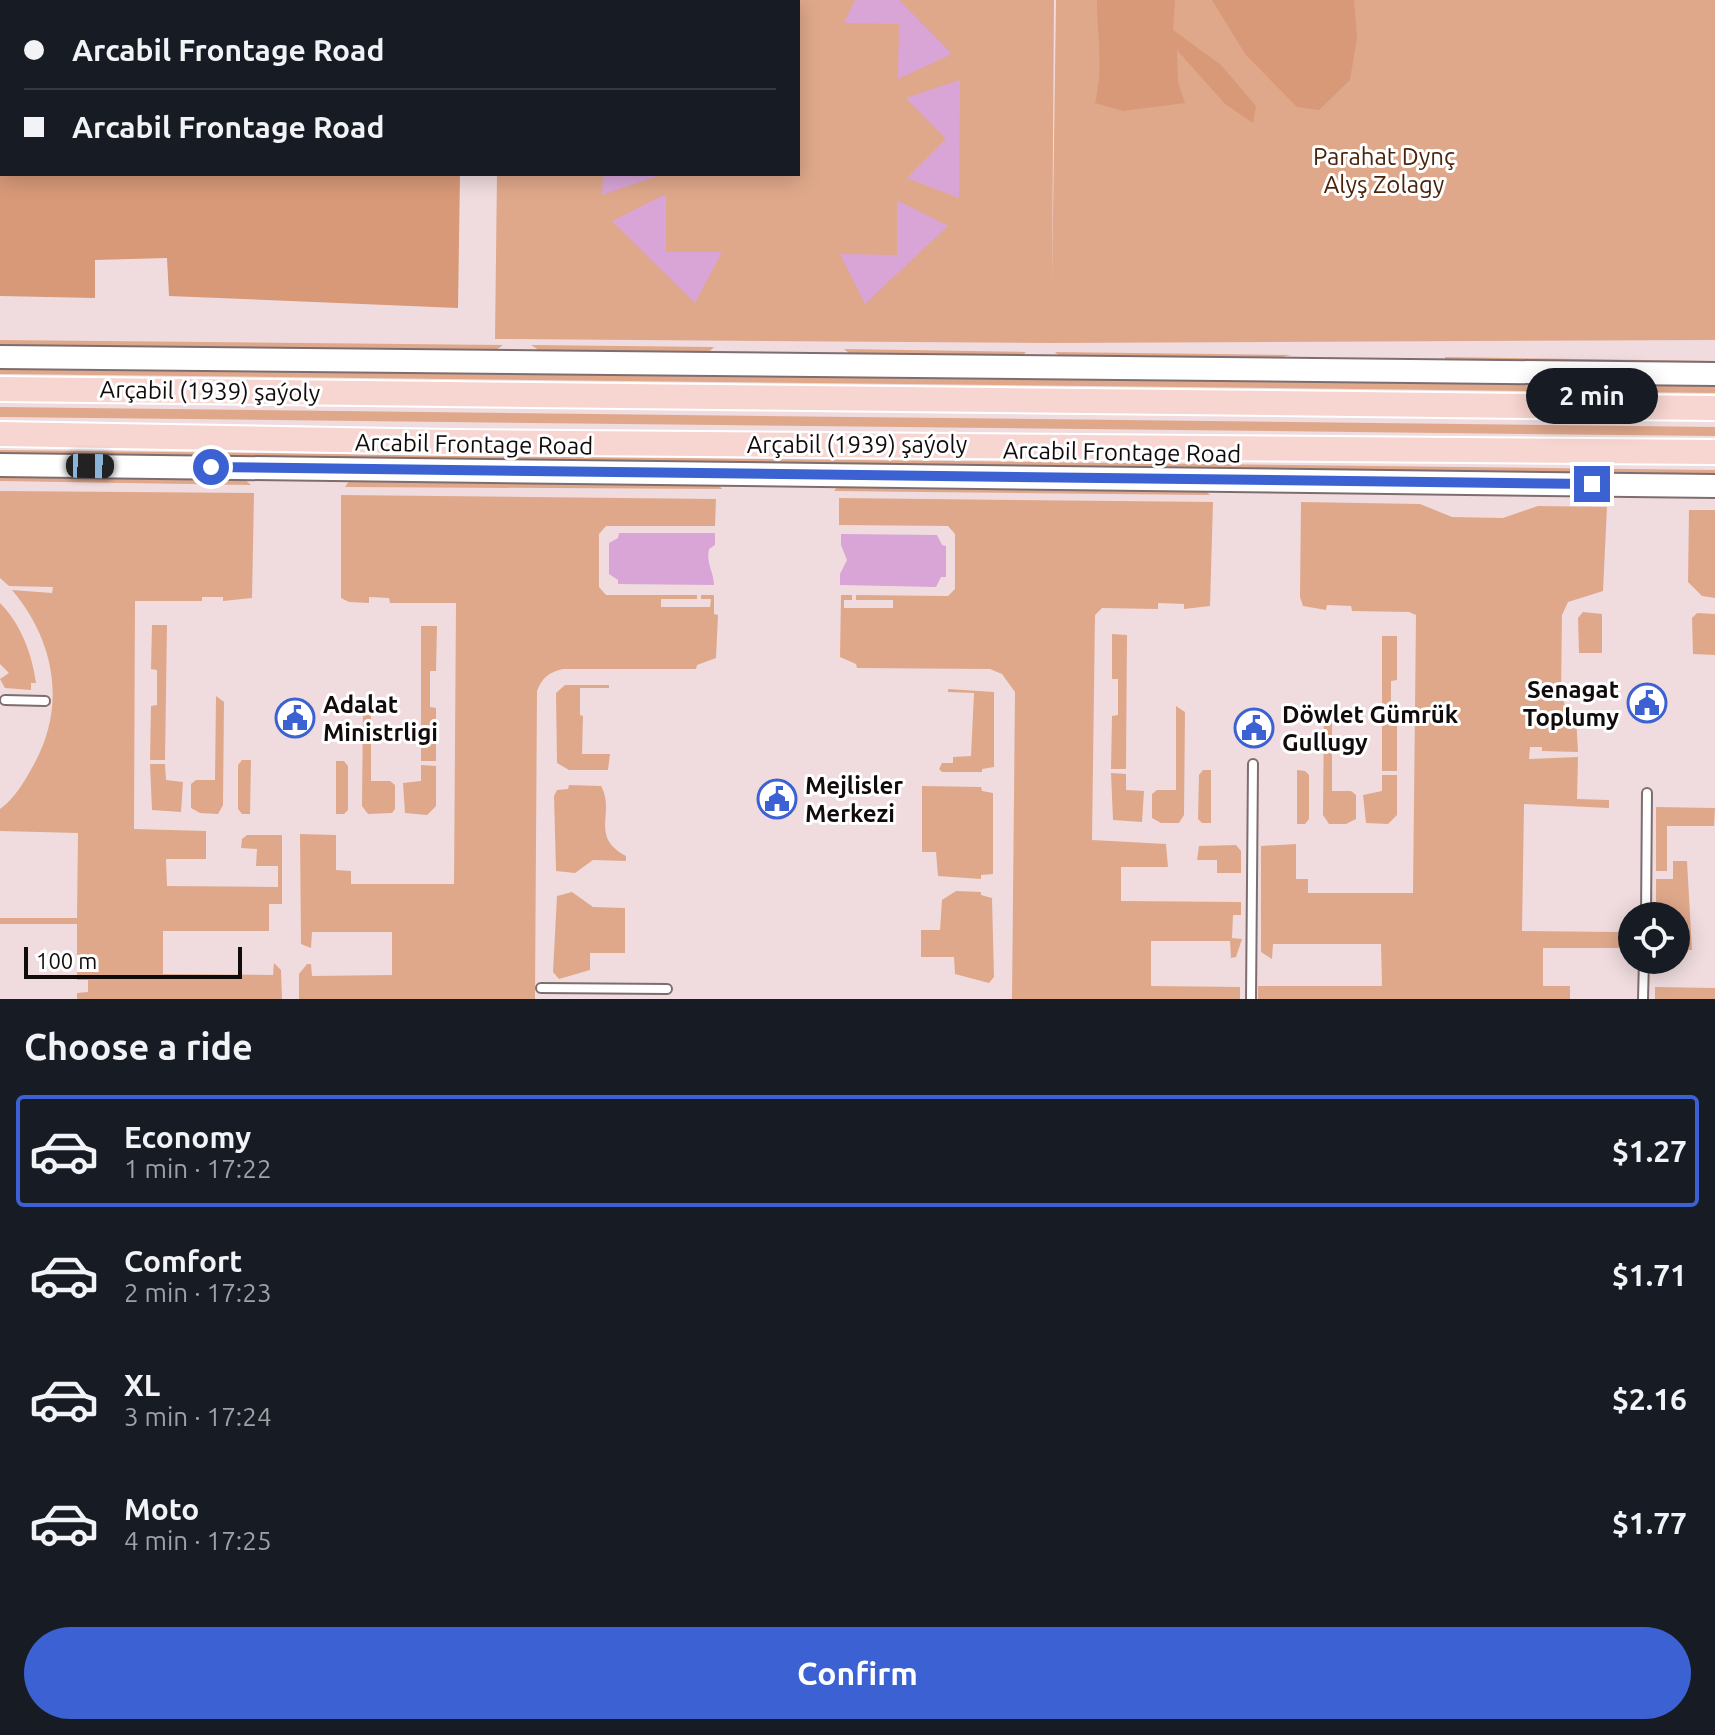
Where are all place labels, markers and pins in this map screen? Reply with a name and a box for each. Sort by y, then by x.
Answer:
place label: Senagat Toplumy [1523,676,1619,731]
public building icon: Senagat Toplumy [1626,682,1668,724]
place label: Adalat Ministrligi [323,691,438,746]
public building icon: Adalat Ministrligi [274,697,316,739]
place label: Döwlet Gümrük Gullugy [1282,701,1459,756]
public building icon: Döwlet Gümrük Gullugy [1233,707,1275,749]
place label: Mejlisler Merkezi [805,772,903,827]
public building icon: Mejlisler Merkezi [756,778,798,820]

